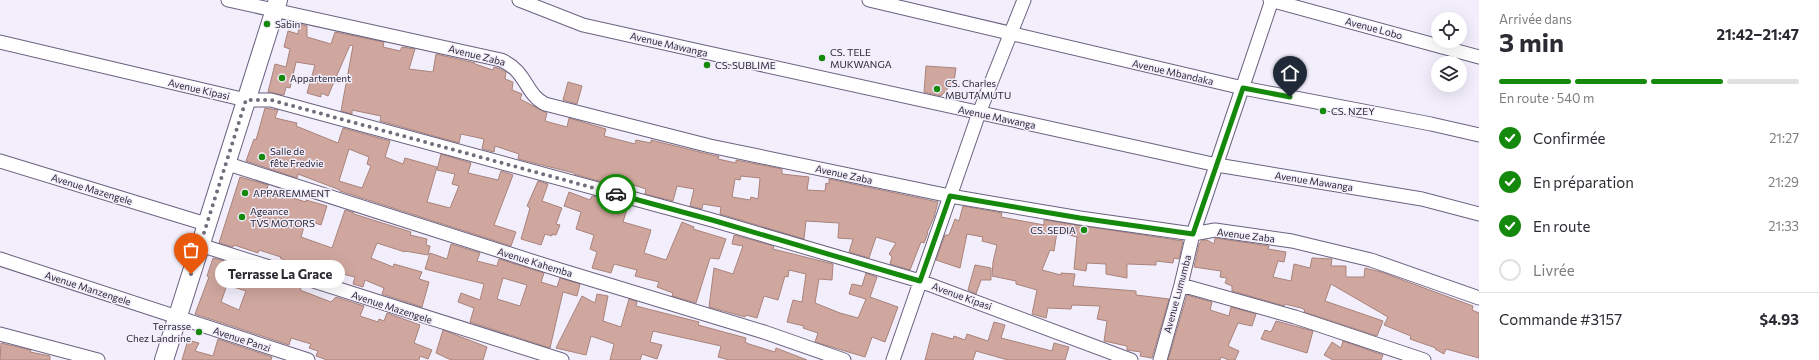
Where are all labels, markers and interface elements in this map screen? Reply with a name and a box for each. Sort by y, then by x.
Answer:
text: Arrivée dans [1499,11,1572,27]
map controls [1431,12,1467,92]
button: locate [1431,12,1467,48]
street label: Avenue Lobo [1344,15,1404,41]
place label: Sabin [275,18,300,30]
marker: Sabin [262,19,272,29]
text: 21:42–21:47 [1716,25,1799,43]
text: 3 min [1499,26,1564,57]
street label: Avenue Mawanga [629,29,709,59]
street label: Avenue Zaba [447,42,507,68]
place label: CS. TELE MUKWANGA [830,46,892,70]
marker: CS. TELE MUKWANGA [817,53,827,63]
pin [1273,56,1307,97]
button: layers [1431,56,1467,92]
street label: Avenue Mbandaka [1131,57,1215,87]
place label: CS. SUBLIME [715,59,776,71]
marker: CS. SUBLIME [702,60,712,70]
icon: home [1279,62,1301,84]
place label: Appartement [290,72,351,84]
marker: Appartement [277,73,287,83]
street label: Avenue Kipasi [167,76,231,102]
place label: CS. Charles MBUTAMUTU [945,77,1011,101]
marker: CS. Charles MBUTAMUTU [932,84,942,94]
text: En route · 540 m [1499,90,1594,106]
street label: Avenue Mawanga [957,103,1037,131]
place label: CS. NZEY [1331,105,1375,117]
marker: CS. NZEY [1318,106,1328,116]
icon: check [1499,127,1521,149]
text: Confirmée [1533,129,1606,147]
text: 21:27 [1769,130,1799,146]
place label: Salle de fête Fredvie [270,145,324,169]
marker: Salle de fête Fredvie [257,152,267,162]
street label: Avenue Zaba [814,162,874,186]
street label: Avenue Mawanga [1274,169,1354,193]
street label: Avenue Mazengele [50,171,134,207]
icon: check [1499,171,1521,193]
text: En préparation [1533,173,1634,191]
courier [596,174,636,214]
text: 21:29 [1768,174,1799,190]
icon: car [605,183,627,205]
place label: APPAREMMENT [253,187,331,199]
marker: APPAREMMENT [240,188,250,198]
place label: Ageance TVS MOTORS [250,205,315,229]
marker: Ageance TVS MOTORS [237,212,247,222]
icon: check [1499,215,1521,237]
text: En route [1533,217,1590,235]
text: 21:33 [1768,218,1799,234]
place label: CS. SEDIA [1030,224,1076,236]
marker: CS. SEDIA [1079,225,1089,235]
street label: Avenue Zaba [1216,225,1276,245]
pin [174,233,208,274]
icon: bag [180,239,202,261]
street label: Avenue Kahemba [496,245,574,279]
street label: Avenue Lumumba [1161,253,1193,335]
callout: Terrasse La Grace [215,260,345,288]
text: Livrée [1533,261,1575,279]
text: Terrasse La Grace [228,266,332,282]
street label: Avenue Manzengele [43,268,133,308]
street label: Avenue Kipasi [930,280,994,312]
street label: Avenue Mazengele [350,288,434,326]
text: Commande #3157 [1499,310,1622,328]
text: $4.93 [1760,310,1799,328]
place label: Terrasse Chez Landrine [126,320,191,344]
street label: Avenue Panzi [212,324,272,354]
marker: Terrasse Chez Landrine [194,327,204,337]

